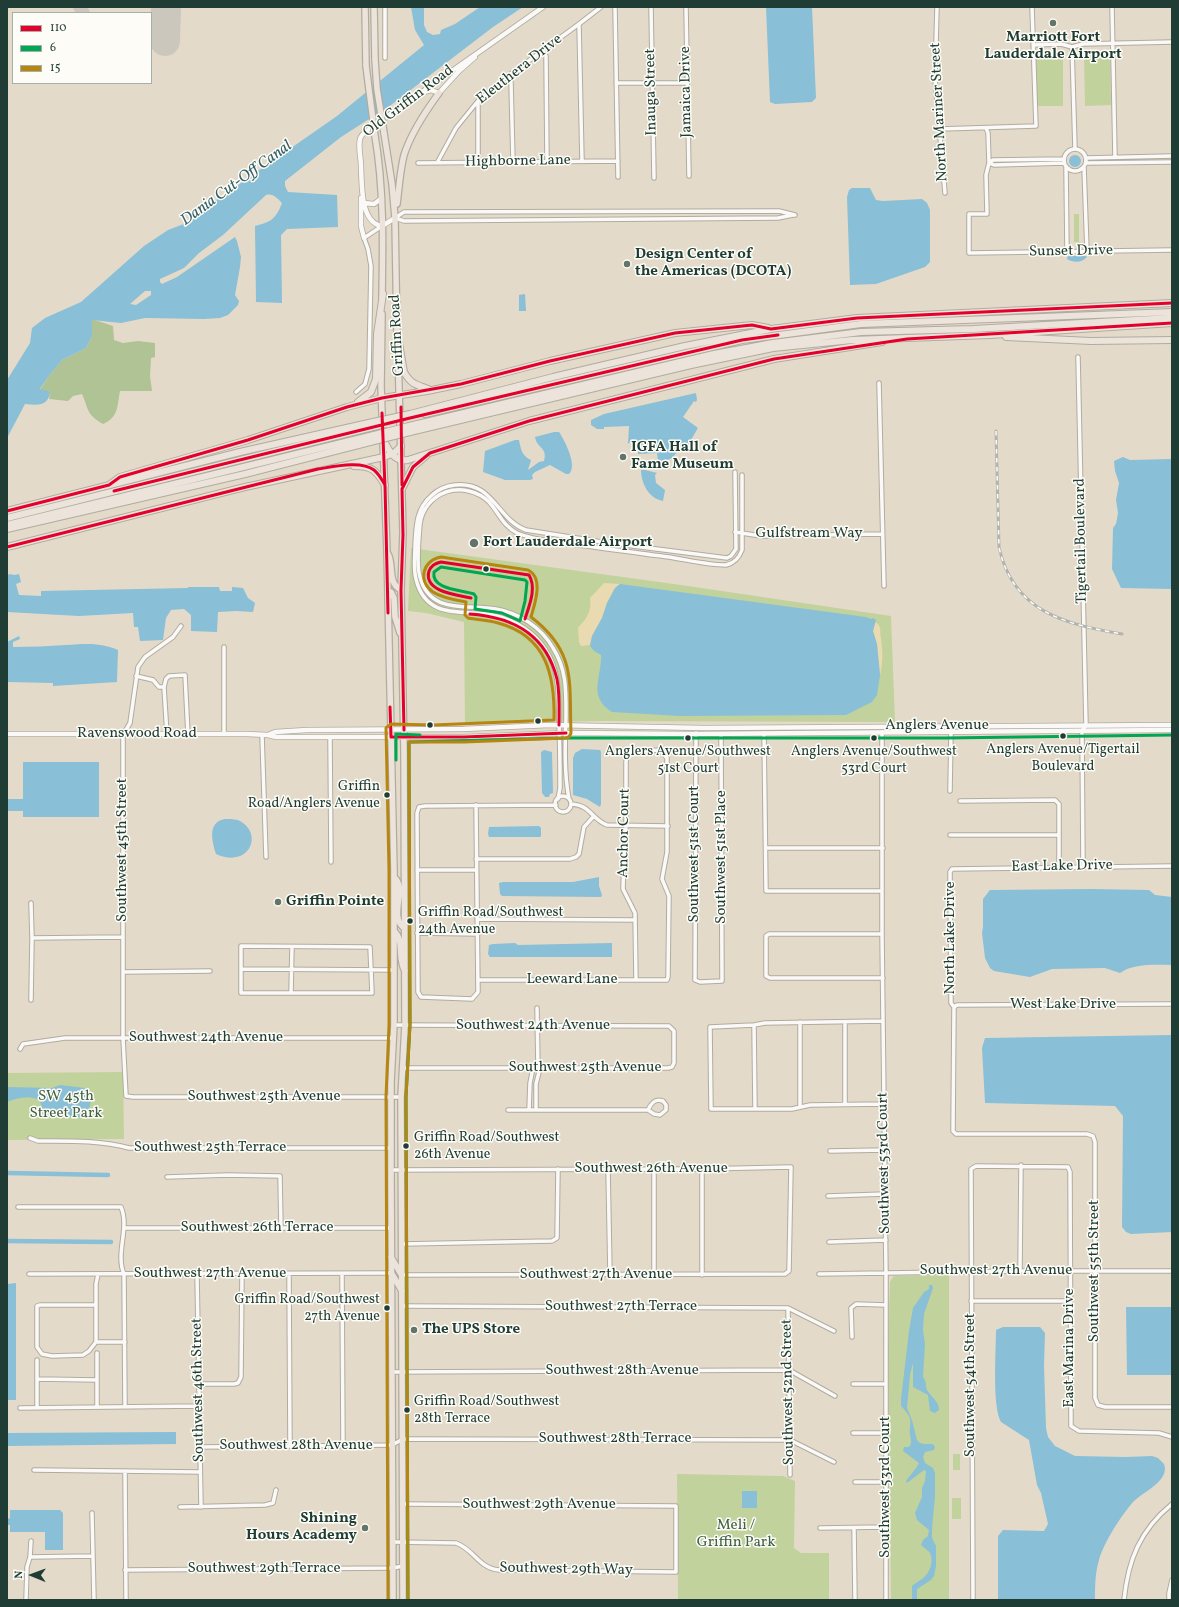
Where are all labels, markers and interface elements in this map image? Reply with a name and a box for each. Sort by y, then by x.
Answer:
legend [12,12,152,84]
marker: Marriott Fort Lauderdale Airport [1048,18,1058,28]
text: 110 [50,20,67,36]
place label: Marriott Fort Lauderdale Airport [984,29,1122,64]
street label: Eleuthera Drive [474,31,566,109]
text: 6 [50,40,56,56]
street label: North Mariner Street [927,42,953,182]
street label: Jamaica Drive [677,46,697,138]
street label: Inauga Street [642,48,662,136]
text: 15 [50,60,60,76]
street label: Old Griffin Road [360,62,458,142]
water label: Dania Cut-Off Canal [178,137,296,231]
street label: Highborne Lane [465,152,571,172]
street label: Sunset Drive [1029,242,1113,262]
place label: Design Center of the Americas (DCOTA) [635,246,791,281]
marker: Design Center of the Americas (DCOTA) [622,259,632,269]
street label: Griffin Road [387,294,409,376]
place label: IGFA Hall of Fame Museum [631,439,734,474]
marker: IGFA Hall of Fame Museum [618,452,628,462]
street label: Tigertail Boulevard [1072,478,1092,604]
street label: Gulfstream Way [756,525,862,543]
place label: Fort Lauderdale Airport [483,534,652,552]
marker: Fort Lauderdale Airport [468,537,480,549]
unlabelled marker [481,564,491,574]
unlabelled marker [533,716,543,726]
street label: Anglers Avenue [885,717,989,735]
unlabelled marker [425,720,435,730]
street label: Ravenswood Road [77,725,197,743]
marker: Anglers Avenue/Tigertail Boulevard [1058,731,1068,741]
marker: Anglers Avenue/Southwest 51st Court [683,733,693,743]
marker: Anglers Avenue/Southwest 53rd Court [869,733,879,743]
place label: Anglers Avenue/Tigertail Boulevard [986,742,1140,774]
place label: Anglers Avenue/Southwest 51st Court [605,744,771,776]
place label: Anglers Avenue/Southwest 53rd Court [791,744,957,776]
street label: Southwest 45th Street [114,778,132,922]
place label: Griffin Road/Anglers Avenue [248,779,380,812]
street label: Southwest 51st Court [686,785,704,923]
street label: Anchor Court [615,788,635,878]
marker: Griffin Road/Anglers Avenue [382,790,392,800]
street label: Southwest 51st Place [713,790,731,924]
street label: East Lake Drive [1011,857,1113,877]
street label: North Lake Drive [942,881,960,995]
place label: Griffin Pointe [286,893,384,911]
marker: Griffin Pointe [273,897,283,907]
place label: Griffin Road/Southwest 24th Avenue [418,905,564,938]
marker: Griffin Road/Southwest 24th Avenue [405,916,415,926]
street label: Leeward Lane [526,971,618,989]
street label: West Lake Drive [1010,996,1116,1014]
street label: Southwest 24th Avenue [456,1017,610,1035]
street label: Southwest 24th Avenue [129,1029,283,1047]
street label: Southwest 25th Avenue [508,1059,662,1077]
park label: SW 45th Street Park [30,1088,102,1123]
street label: Southwest 25th Avenue [187,1088,341,1106]
street label: Southwest 53rd Court [875,1092,895,1234]
place label: Griffin Road/Southwest 26th Avenue [414,1130,560,1162]
street label: Southwest 25th Terrace [134,1139,286,1157]
marker: Griffin Road/Southwest 26th Avenue [401,1141,411,1151]
street label: Southwest 26th Avenue [574,1160,728,1178]
street label: Southwest 55th Street [1086,1200,1104,1342]
street label: Southwest 26th Terrace [180,1219,334,1237]
street label: Southwest 27th Avenue [920,1262,1072,1280]
street label: Southwest 27th Avenue [134,1265,286,1283]
street label: Southwest 27th Avenue [520,1266,672,1284]
street label: East Marina Drive [1061,1288,1079,1408]
place label: Griffin Road/Southwest 27th Avenue [234,1292,380,1324]
street label: Southwest 27th Terrace [545,1298,697,1316]
marker: Griffin Road/Southwest 27th Avenue [382,1303,392,1313]
street label: Southwest 54th Street [962,1313,980,1457]
street label: Southwest 46th Street [189,1318,209,1462]
street label: Southwest 52nd Street [779,1319,799,1465]
place label: The UPS Store [422,1321,520,1339]
marker: The UPS Store [409,1325,419,1335]
street label: Southwest 28th Avenue [545,1362,699,1380]
place label: Griffin Road/Southwest 28th Terrace [414,1394,560,1426]
marker: Griffin Road/Southwest 28th Terrace [402,1405,412,1415]
street label: Southwest 53rd Court [877,1416,895,1558]
street label: Southwest 28th Terrace [538,1430,692,1448]
street label: Southwest 28th Avenue [219,1437,373,1455]
street label: Southwest 29th Avenue [462,1496,616,1514]
place label: Shining Hours Academy [246,1510,357,1545]
park label: Meli / Griffin Park [697,1517,775,1552]
marker: Shining Hours Academy [360,1523,370,1533]
north arrow [12,1555,52,1595]
street label: Southwest 29th Terrace [187,1560,341,1578]
street label: Southwest 29th Way [499,1560,633,1580]
text: N [12,1571,27,1579]

